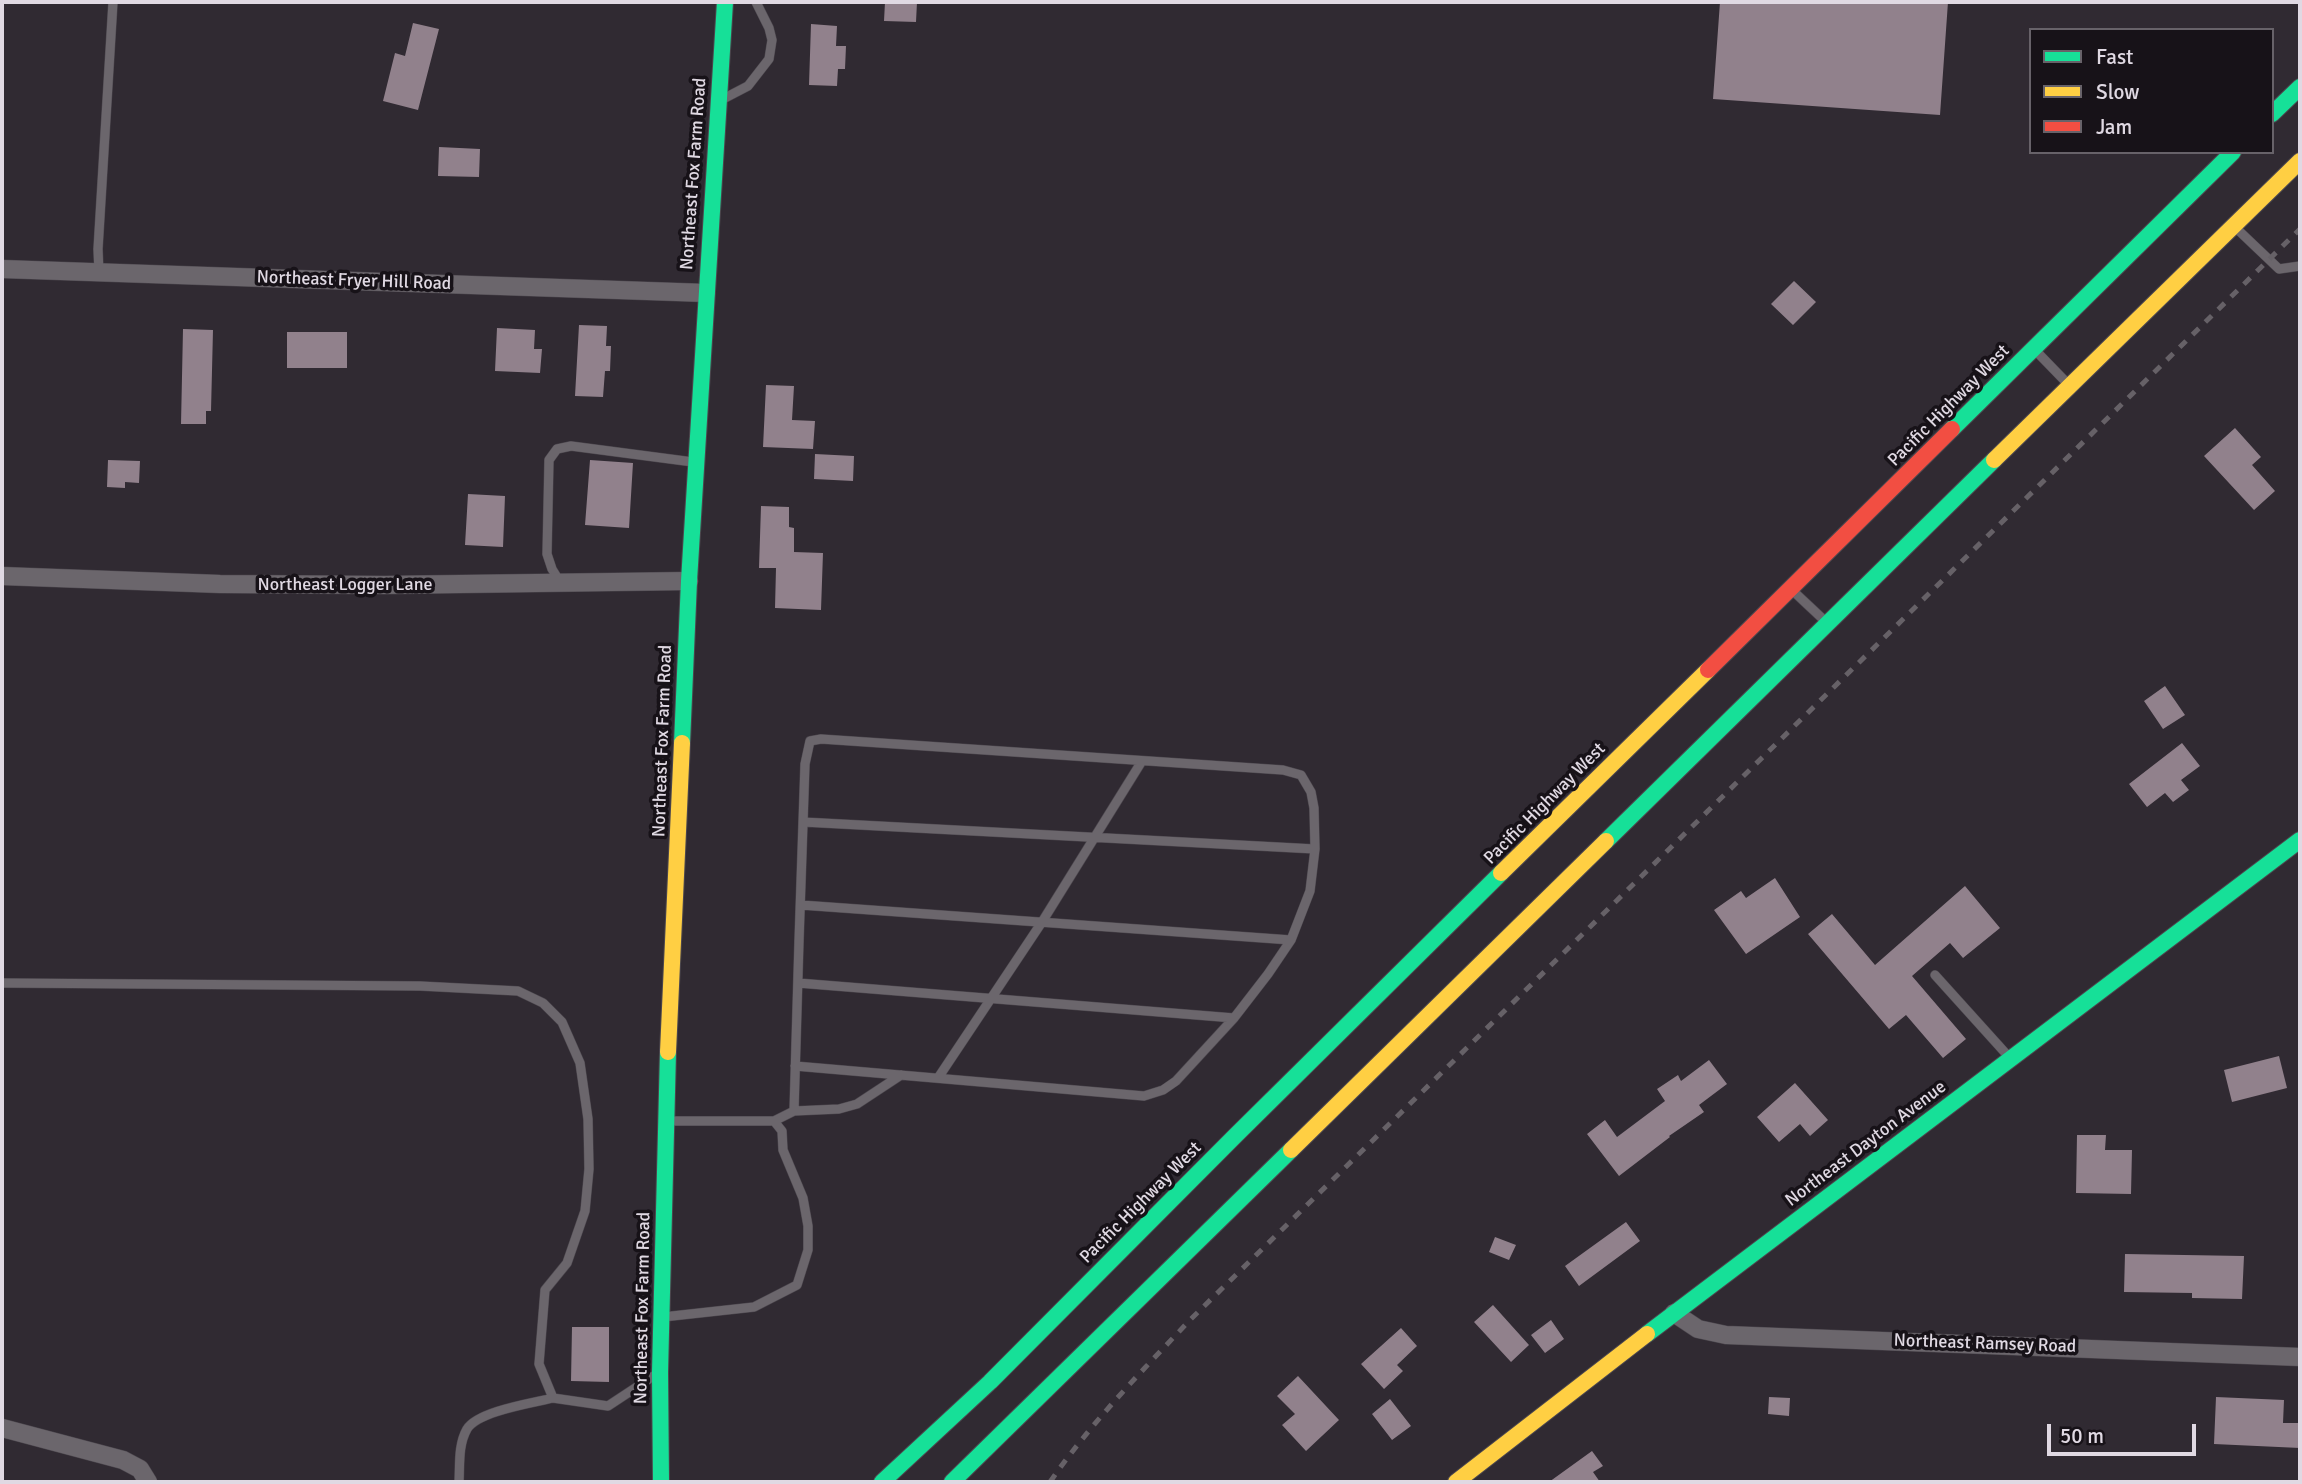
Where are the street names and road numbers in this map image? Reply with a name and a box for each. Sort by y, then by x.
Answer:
street label: Northeast Fox Farm Road [677,77,711,271]
street label: Northeast Fryer Hill Road [256,267,452,295]
street label: Pacific Highway West [1884,341,2014,471]
street label: Northeast Logger Lane [257,574,433,596]
street label: Northeast Fox Farm Road [649,644,677,838]
street label: Pacific Highway West [1480,739,1610,869]
street label: Northeast Dayton Avenue [1781,1077,1951,1211]
street label: Pacific Highway West [1076,1138,1206,1268]
street label: Northeast Fox Farm Road [631,1212,655,1404]
street label: Northeast Ramsey Road [1893,1330,2077,1358]

